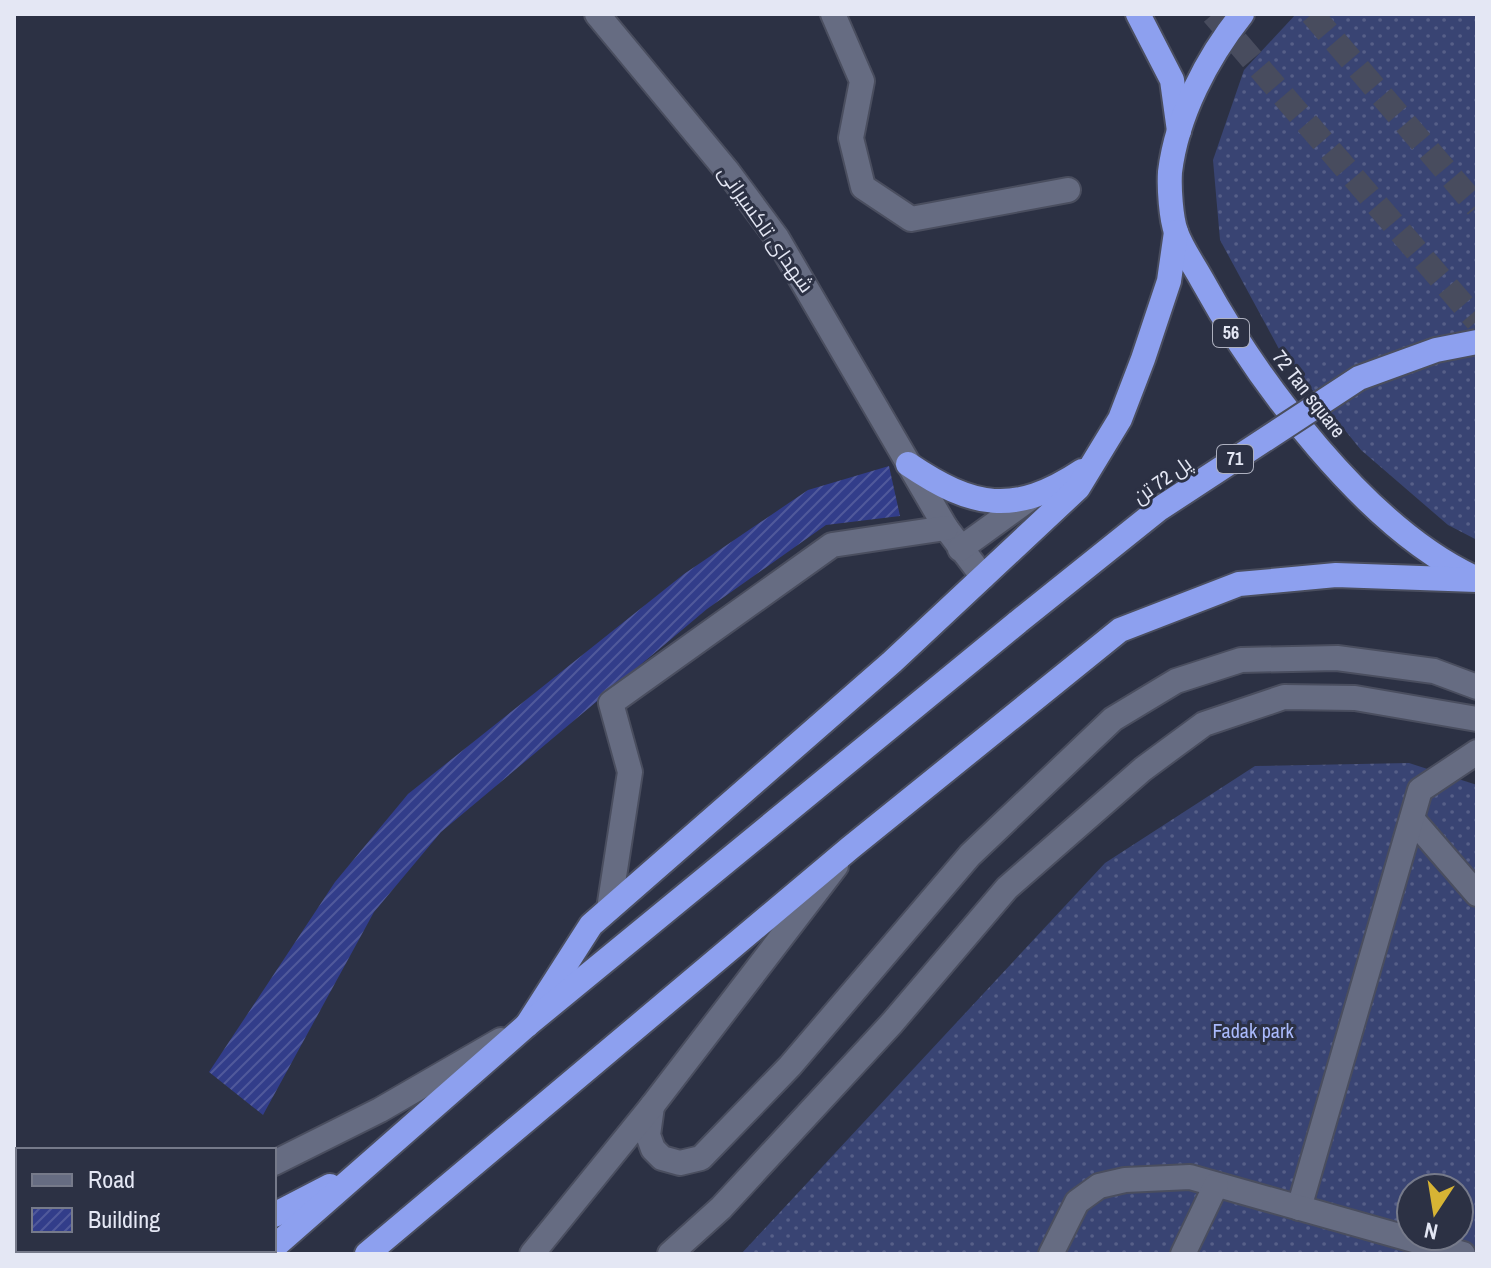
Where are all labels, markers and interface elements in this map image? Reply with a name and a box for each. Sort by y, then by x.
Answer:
street label: شهدای تاکسیرانی [712,160,820,298]
road number: 56 [1213,319,1249,347]
street label: 72 Tan square [1267,344,1352,443]
road number: 71 [1217,445,1253,473]
street label: پل 72 تن [1127,449,1197,510]
park label: Fadak park [1212,1017,1294,1044]
legend [16,1148,276,1252]
text: Road [88,1163,135,1195]
north arrow [1395,1172,1475,1252]
text: Building [88,1203,160,1235]
text: N [1421,1216,1440,1248]

